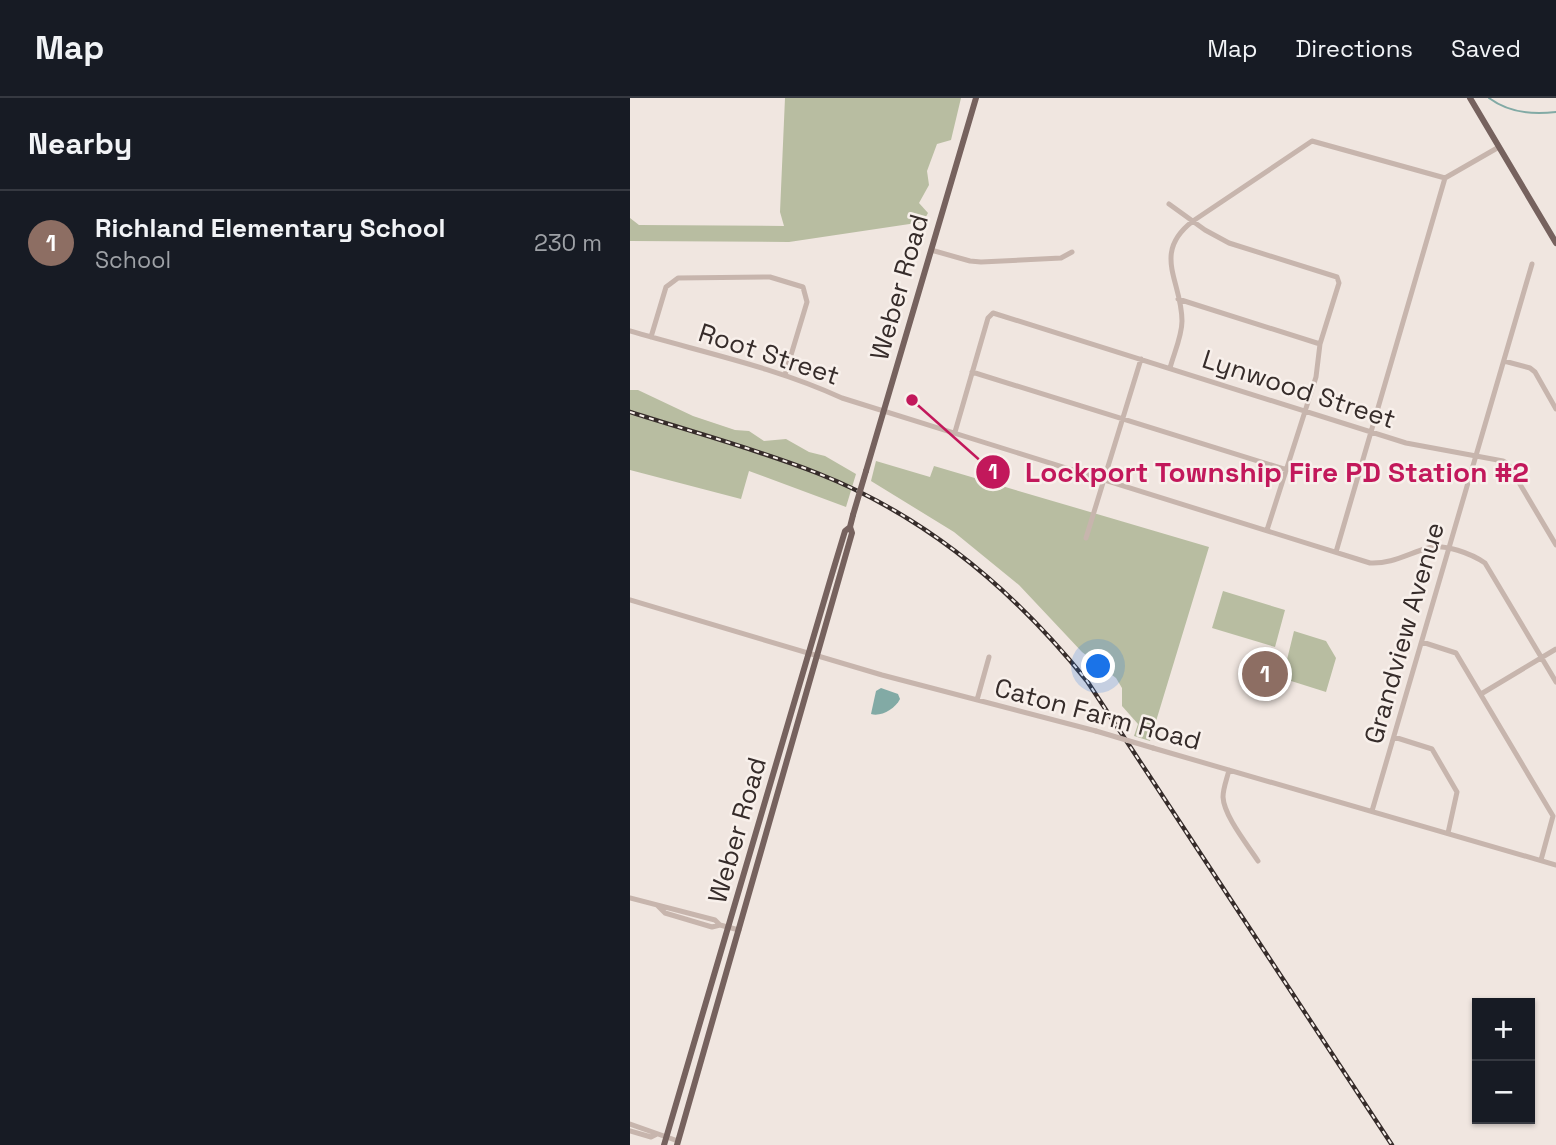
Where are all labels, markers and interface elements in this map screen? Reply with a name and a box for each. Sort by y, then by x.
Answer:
text: Map [35,27,104,69]
text: Map [1207,33,1257,64]
text: Directions [1295,33,1413,64]
text: Saved [1451,33,1521,64]
text: Nearby [28,124,132,163]
street label: Weber Road [862,210,936,364]
text: Richland Elementary School [95,211,445,245]
text: 1 [46,228,56,258]
text: 230 m [534,228,602,258]
text: School [95,245,171,275]
street label: Root Street [694,315,844,393]
street label: Lynwood Street [1198,342,1400,436]
callout: Lockport Township Fire PD Station #2 [976,447,1543,496]
text: Lockport Township Fire PD Station #2 [1025,454,1529,490]
text: 1 [988,458,998,485]
street label: Grandview Avenue [1356,518,1452,748]
pin: 1 [1242,648,1288,700]
your location [1081,649,1115,683]
street label: Caton Farm Road [991,670,1205,758]
street label: Weber Road [700,753,774,907]
map controls [1472,998,1535,1124]
button: + [1472,998,1535,1061]
button: − [1472,1061,1535,1124]

